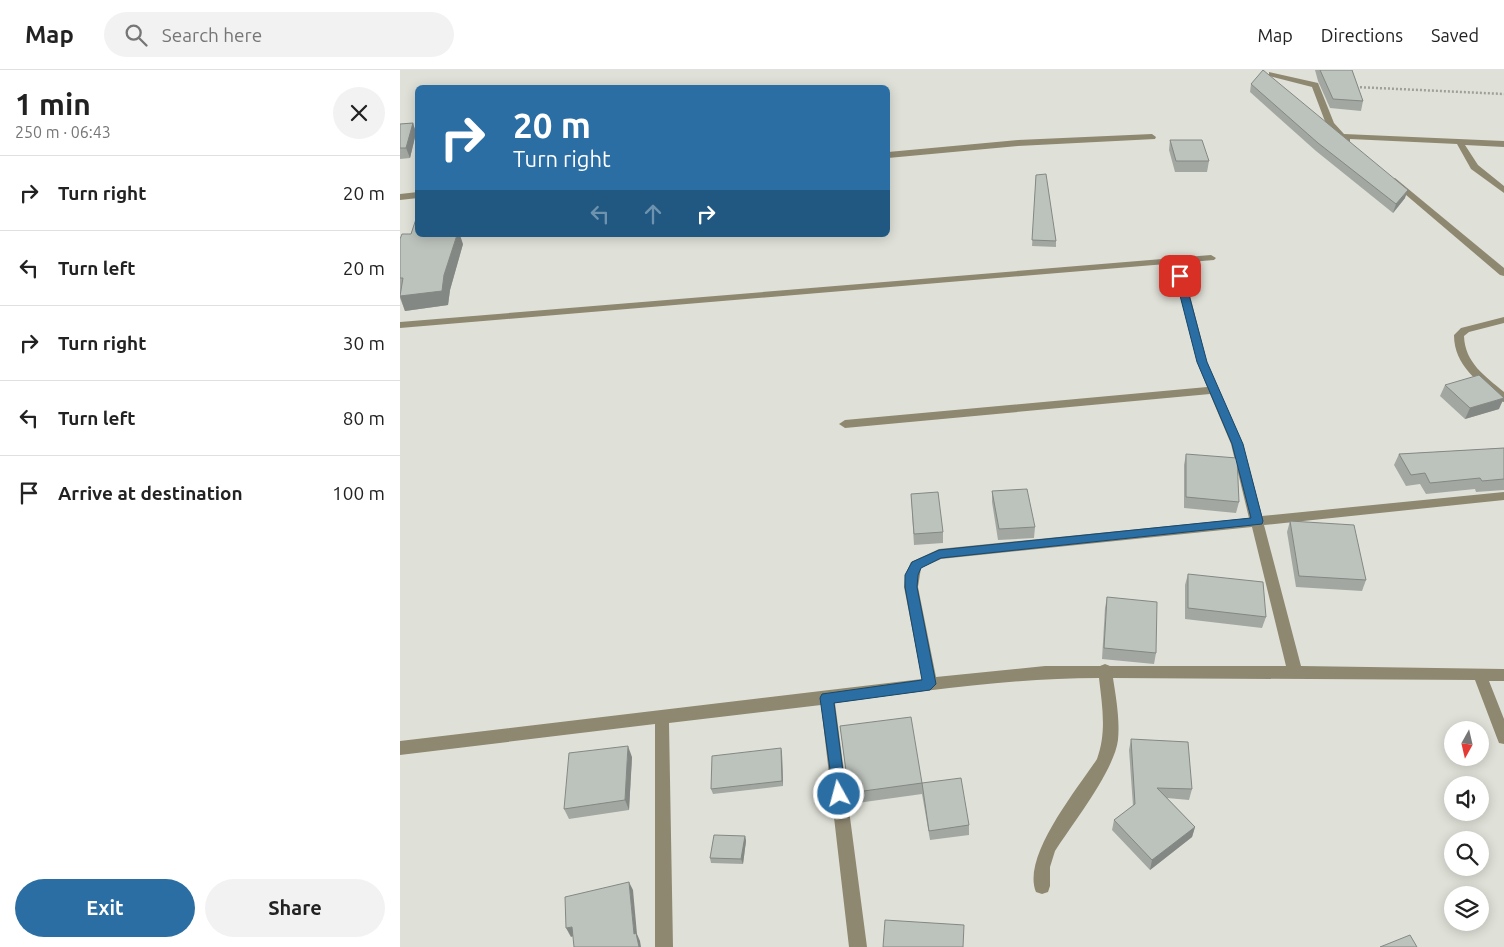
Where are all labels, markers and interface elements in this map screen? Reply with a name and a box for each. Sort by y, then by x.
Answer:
search box [104,12,454,57]
text: Map [25,21,74,48]
icon: search [122,21,150,49]
text: Search here [162,24,262,46]
text: Map [1257,25,1293,45]
text: Directions [1321,25,1403,45]
text: Saved [1431,25,1479,45]
text: 1 min [15,87,91,121]
button: close [333,87,385,139]
icon: right [430,105,495,170]
text: 20 m [513,105,591,145]
text: 250 m · 06:43 [15,123,111,141]
text: Turn right [513,146,611,171]
icon: right [15,179,43,207]
text: Turn right [58,182,146,204]
text: 20 m [343,182,385,204]
icon: left [586,200,614,228]
icon: ahead [639,200,667,228]
icon: right [692,200,720,228]
icon: left [15,254,43,282]
pin [1159,255,1201,297]
text: Turn left [58,257,136,279]
text: 20 m [343,257,385,279]
icon: arrive [1166,262,1194,290]
icon: right [15,329,43,357]
text: Turn right [58,332,146,354]
text: 30 m [343,332,385,354]
icon: left [15,404,43,432]
text: Turn left [58,407,136,429]
text: 80 m [343,407,385,429]
icon: arrive [15,479,43,507]
text: Arrive at destination [58,482,243,504]
text: 100 m [332,482,385,504]
north arrow [1444,721,1489,766]
map controls [1444,721,1489,931]
position arrow [812,767,864,819]
button: sound [1444,776,1489,821]
button: search [1444,831,1489,876]
button: Exit [15,879,195,937]
button: Share [205,879,385,937]
button: layers [1444,886,1489,931]

